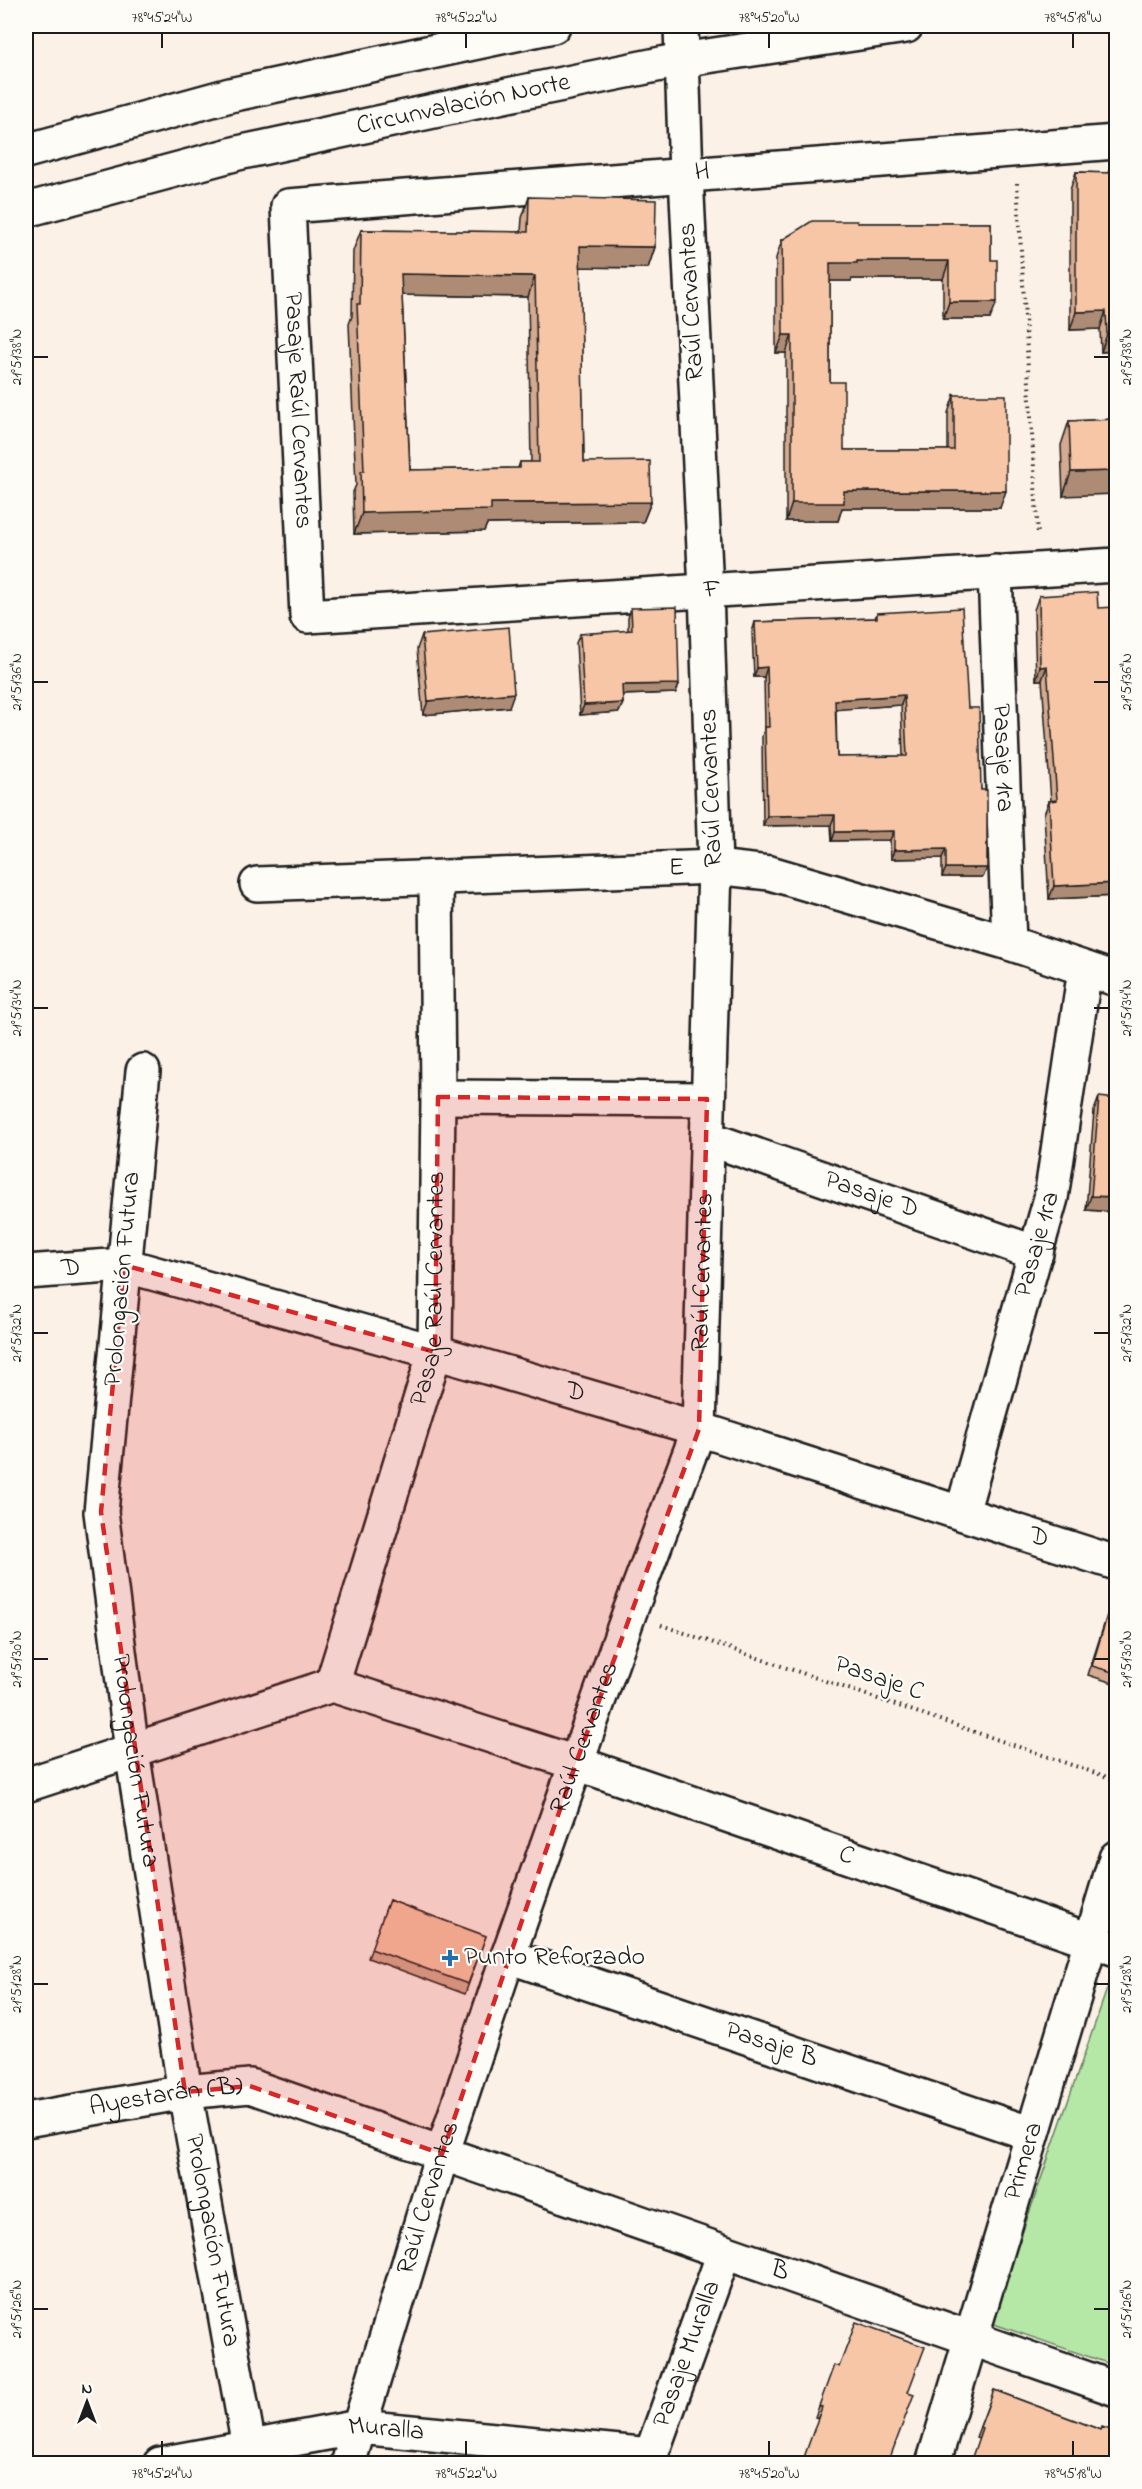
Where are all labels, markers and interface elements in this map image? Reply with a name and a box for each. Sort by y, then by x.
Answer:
text: 78°45'24"W [132,7,192,29]
text: 78°45'22"W [435,7,497,29]
text: 78°45'20"W [738,7,800,29]
text: 78°45'18"W [1044,7,1102,29]
street label: Circunvalación Norte [353,64,574,146]
street label: H [693,154,711,192]
street label: Raúl Cervantes [669,222,715,382]
street label: Pasaje Raúl Cervantes [273,291,322,529]
text: 21°51'38"N [6,329,28,385]
text: 21°51'38"N [1116,329,1138,385]
street label: F [702,571,722,610]
text: 21°51'36"N [6,653,28,711]
text: 21°51'36"N [1116,653,1138,711]
street label: Pasaje 1ra [981,703,1023,813]
street label: Raúl Cervantes [690,708,734,868]
street label: E [668,849,685,888]
text: 21°51'34"N [6,979,28,1037]
text: 21°51'34"N [1116,979,1138,1037]
street label: Pasaje D [819,1161,923,1229]
street label: Prolongación Futura [95,1170,151,1388]
street label: Pasaje Raúl Cervantes [400,1171,456,1411]
street label: Pasaje 1ra [1005,1187,1071,1302]
street label: Raúl Cervantes [682,1192,725,1352]
street label: D [59,1249,82,1288]
text: 21°51'32"N [6,1304,28,1362]
text: 21°51'32"N [1116,1304,1138,1362]
street label: D [560,1372,589,1414]
street label: D [1023,1517,1054,1559]
text: 21°51'30"N [6,1630,28,1688]
text: 21°51'30"N [1116,1630,1138,1688]
street label: Pasaje C [829,1646,929,1712]
street label: Prolongación Futura [101,1652,169,1870]
street label: Raúl Cervantes [541,1657,630,1819]
street label: C [833,1836,859,1876]
place label: Punto Reforzado [464,1939,645,1977]
marker: Punto Reforzado [441,1949,459,1967]
text: 21°51'28"N [6,1955,28,2013]
text: 21°51'28"N [1116,1955,1138,2013]
street label: Pasaje B [720,2012,823,2079]
street label: Ayestarán (B) [86,2068,245,2128]
street label: Raúl Cervantes [387,2116,471,2279]
street label: Primera [995,2118,1054,2205]
street label: Prolongación Futura [174,2131,250,2350]
street label: B [764,2250,794,2292]
street label: Pasaje Muralla [643,2275,731,2433]
text: 21°51'26"N [6,2280,28,2338]
text: 21°51'26"N [1116,2280,1138,2338]
north arrow [57,2372,117,2432]
text: N [82,2377,93,2401]
street label: Muralla [346,2407,426,2452]
text: 78°45'24"W [132,2463,192,2485]
text: 78°45'22"W [435,2463,497,2485]
text: 78°45'20"W [738,2463,800,2485]
text: 78°45'18"W [1044,2463,1102,2485]

